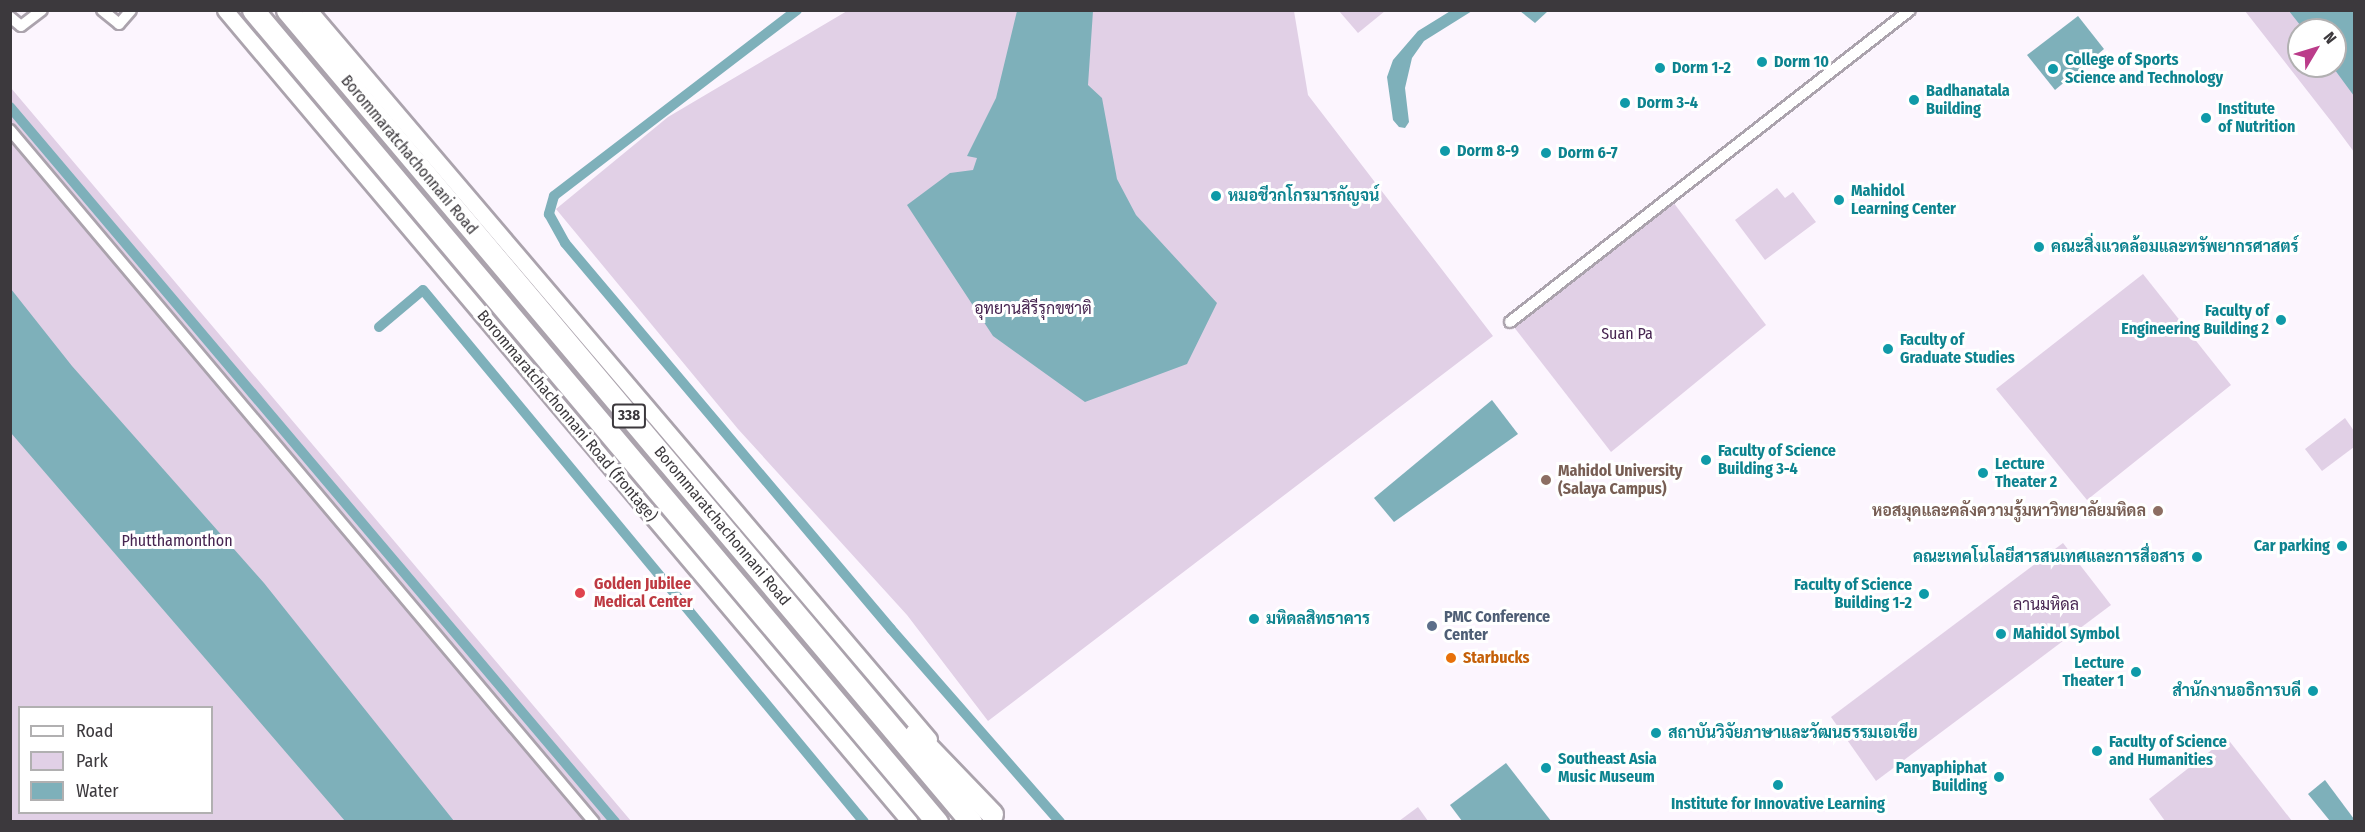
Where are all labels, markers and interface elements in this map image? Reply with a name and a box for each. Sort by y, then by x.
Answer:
north arrow [2287,18,2347,78]
text: N [2320,28,2340,47]
place label: College of Sports Science and Technology [2065,50,2223,88]
place label: Dorm 10 [1774,52,1829,72]
marker: Dorm 10 [1755,55,1769,69]
place label: Dorm 1-2 [1672,58,1731,78]
marker: Dorm 1-2 [1653,61,1667,75]
marker: College of Sports Science and Technology [2046,62,2060,76]
street label: Borommaratchachonnani Road [337,71,481,239]
place label: Badhanatala Building [1926,81,2010,119]
place label: Dorm 3-4 [1637,93,1698,113]
marker: Badhanatala Building [1907,93,1921,107]
marker: Dorm 3-4 [1618,96,1632,110]
place label: Institute of Nutrition [2218,99,2295,137]
marker: Institute of Nutrition [2199,111,2213,125]
place label: Dorm 8-9 [1457,141,1519,161]
place label: Dorm 6-7 [1558,143,1618,163]
marker: Dorm 8-9 [1438,144,1452,158]
marker: Dorm 6-7 [1539,146,1553,160]
place label: Mahidol Learning Center [1851,181,1956,219]
place label: หมอชีวกโกรมารกัญจน์ [1228,186,1379,206]
marker: หมอชีวกโกรมารกัญจน์ [1209,189,1223,203]
marker: Mahidol Learning Center [1832,193,1846,207]
place label: คณะสิ่งแวดล้อมและทรัพยากรศาสตร์ [2051,237,2298,257]
marker: คณะสิ่งแวดล้อมและทรัพยากรศาสตร์ [2032,240,2046,254]
park label: อุทยานสิรีรุกขชาติ [974,299,1092,319]
place label: Faculty of Engineering Building 2 [2121,301,2269,339]
street label: Borommaratchachonnani Road (frontage) [473,306,661,526]
marker: Faculty of Engineering Building 2 [2274,313,2288,327]
park label: Suan Pa [1601,324,1653,344]
place label: Faculty of Graduate Studies [1900,330,2015,368]
marker: Faculty of Graduate Studies [1881,342,1895,356]
road number: 338 [611,404,647,428]
place label: Faculty of Science Building 3-4 [1718,441,1836,479]
street label: Borommaratchachonnani Road [650,442,794,610]
marker: Faculty of Science Building 3-4 [1699,453,1713,467]
place label: Lecture Theater 2 [1995,454,2057,492]
place label: Mahidol University (Salaya Campus) [1558,461,1682,499]
marker: Lecture Theater 2 [1976,466,1990,480]
marker: Mahidol University (Salaya Campus) [1539,473,1553,487]
place label: หอสมุดและคลังความรู้มหาวิทยาลัยมหิดล [1872,501,2146,521]
marker: หอสมุดและคลังความรู้มหาวิทยาลัยมหิดล [2151,504,2165,518]
park label: Phutthamonthon [121,531,233,551]
place label: Car parking [2254,536,2330,556]
marker: Car parking [2335,539,2349,553]
place label: คณะเทคโนโลยีสารสนเทศและการสื่อสาร [1913,547,2185,567]
marker: คณะเทคโนโลยีสารสนเทศและการสื่อสาร [2190,550,2204,564]
place label: Golden Jubilee Medical Center [594,574,693,612]
place label: Faculty of Science Building 1-2 [1794,575,1912,613]
marker: Golden Jubilee Medical Center [571,584,589,602]
marker: Faculty of Science Building 1-2 [1917,587,1931,601]
park label: ลานมหิดล [2013,595,2079,615]
place label: PMC Conference Center [1444,607,1550,645]
place label: มหิดลสิทธาคาร [1266,609,1370,629]
marker: มหิดลสิทธาคาร [1247,612,1261,626]
marker: PMC Conference Center [1425,619,1439,633]
place label: Mahidol Symbol [2013,624,2120,644]
marker: Mahidol Symbol [1994,627,2008,641]
place label: Starbucks [1463,648,1530,668]
marker: Starbucks [1444,651,1458,665]
place label: Lecture Theater 1 [2062,653,2124,691]
marker: Lecture Theater 1 [2129,665,2143,679]
place label: สำนักงานอธิการบดี [2172,681,2301,701]
marker: สำนักงานอธิการบดี [2306,684,2320,698]
legend [18,706,213,814]
text: Road [76,720,113,742]
place label: สถาบันวิจัยภาษาและวัฒนธรรมเอเชีย [1668,723,1918,743]
marker: สถาบันวิจัยภาษาและวัฒนธรรมเอเชีย [1649,726,1663,740]
place label: Faculty of Science and Humanities [2109,732,2227,770]
marker: Faculty of Science and Humanities [2090,744,2104,758]
place label: Southeast Asia Music Museum [1558,749,1657,787]
text: Park [76,750,108,772]
place label: Panyaphiphat Building [1896,758,1987,796]
marker: Southeast Asia Music Museum [1539,761,1553,775]
marker: Panyaphiphat Building [1992,770,2006,784]
marker: Institute for Innovative Learning [1771,778,1785,792]
text: Water [76,780,119,802]
place label: Institute for Innovative Learning [1671,794,1885,814]

